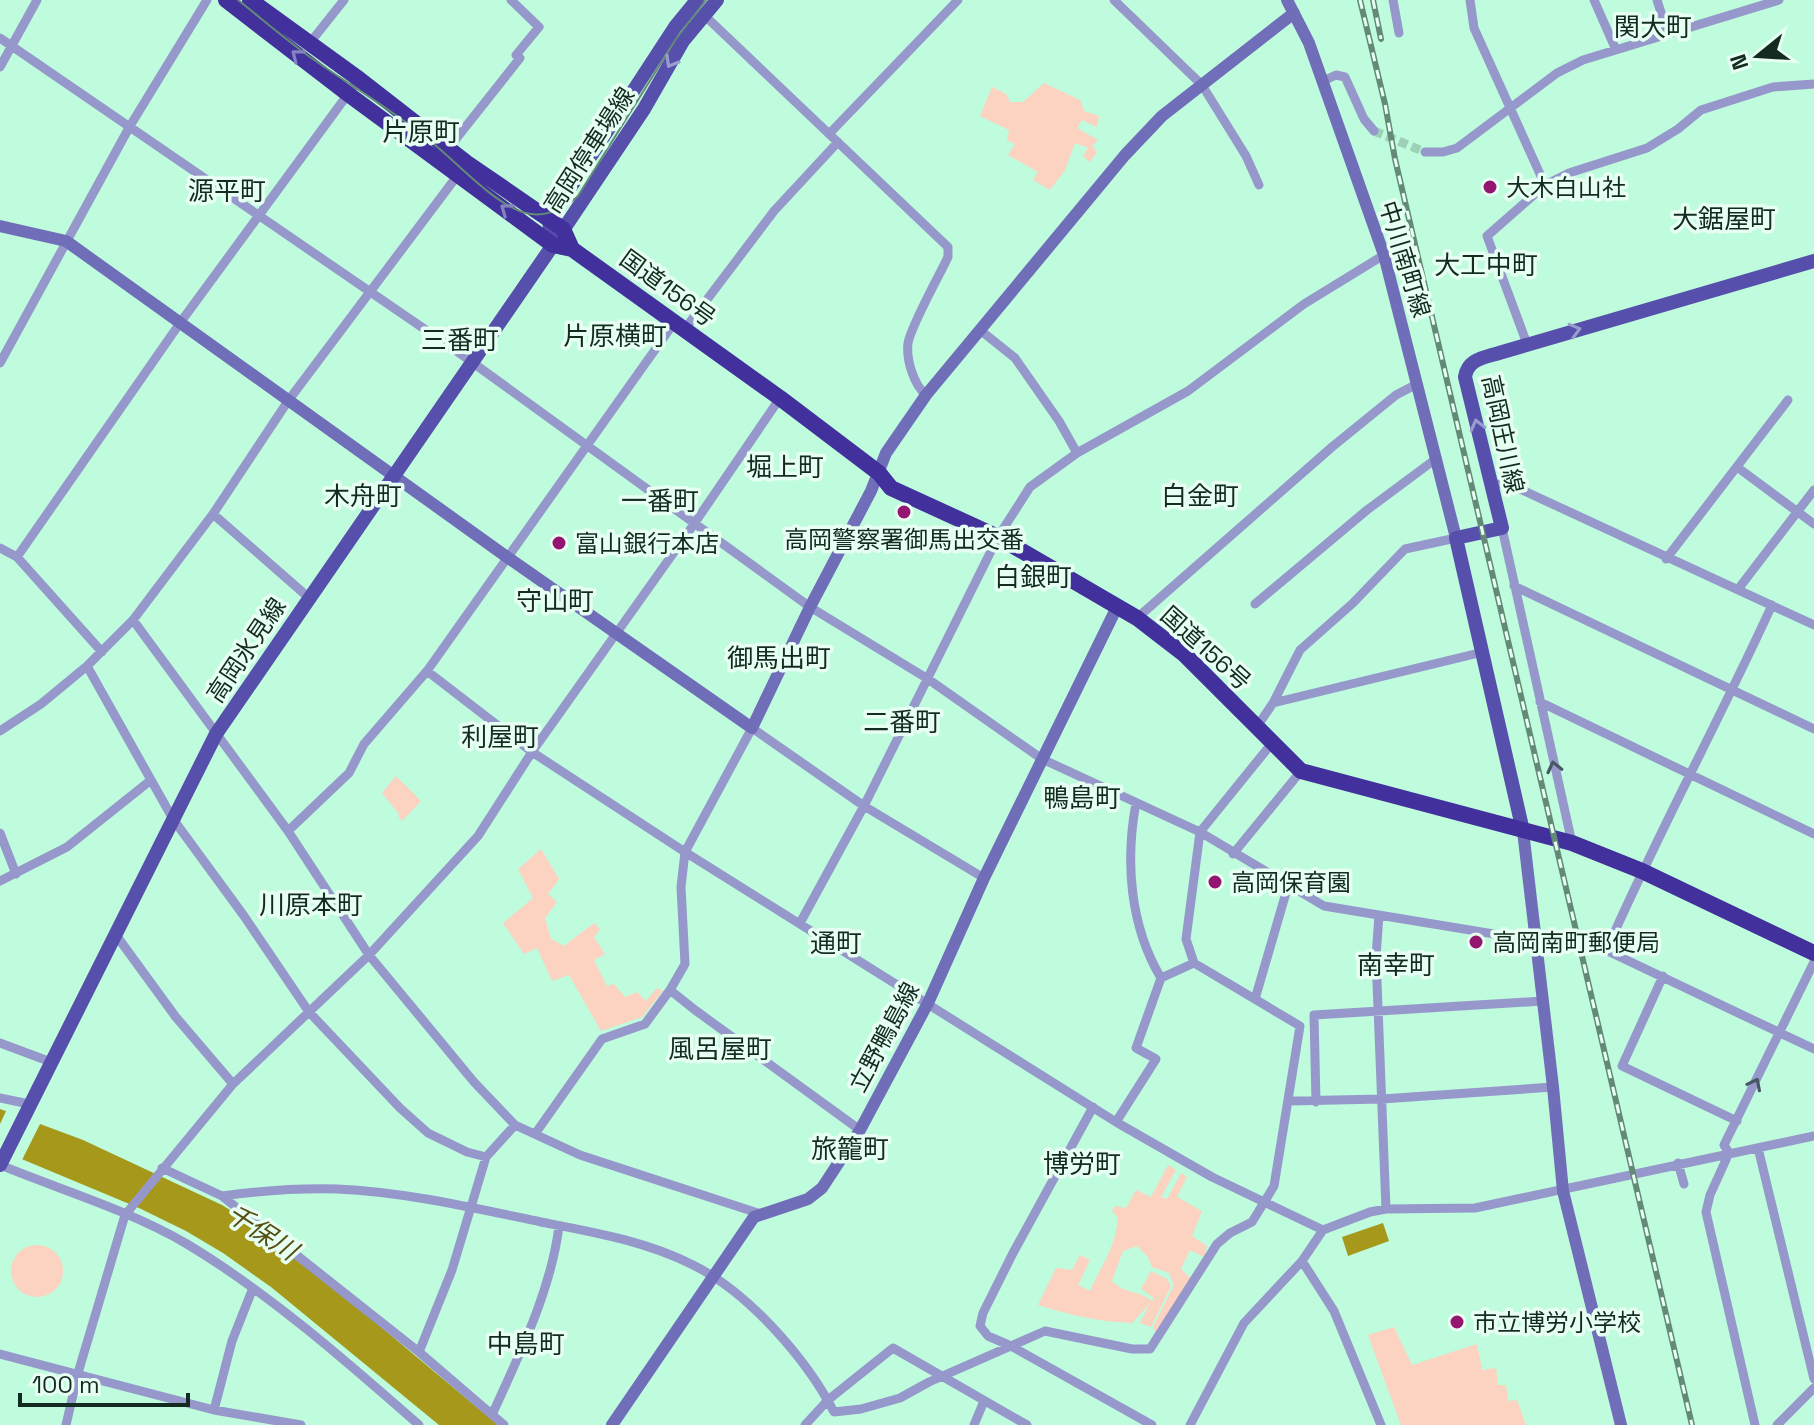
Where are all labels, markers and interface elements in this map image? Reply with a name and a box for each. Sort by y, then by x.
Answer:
district label: 関大町 [1614,10,1692,44]
north arrow [1718,16,1798,96]
one-way arrow [291,51,306,65]
text: N [1723,51,1755,74]
one-way arrow [665,53,681,68]
street label: 高岡停車場線 [537,81,641,219]
district label: 片原町 [382,115,460,149]
place label: 大木白山社 [1506,172,1626,203]
district label: 源平町 [188,174,266,208]
marker: 大木白山社 [1481,178,1499,196]
street label: 中川南町線 [1373,197,1437,321]
district label: 大鋸屋町 [1672,202,1776,236]
one-way arrow [501,205,515,219]
street label: 国道156号 [614,243,722,333]
district label: 大工中町 [1434,248,1538,282]
district label: 片原横町 [563,319,667,353]
district label: 三番町 [421,323,499,357]
one-way arrow [1568,323,1581,339]
street label: 高岡庄川線 [1475,372,1531,496]
one-way arrow [1469,418,1486,432]
district label: 堀上町 [746,450,824,484]
district label: 木舟町 [324,479,402,513]
district label: 白金町 [1161,479,1239,513]
district label: 一番町 [621,484,699,518]
marker: 高岡警察署御馬出交番 [895,503,913,521]
place label: 高岡警察署御馬出交番 [784,524,1024,555]
place label: 富山銀行本店 [575,528,719,559]
marker: 富山銀行本店 [550,534,568,552]
district label: 白銀町 [994,560,1072,594]
district label: 守山町 [516,584,594,618]
street label: 高岡氷見線 [200,592,292,708]
street label: 国道156号 [1154,599,1258,697]
district label: 御馬出町 [727,641,831,675]
district label: 二番町 [863,705,941,739]
district label: 利屋町 [461,720,539,754]
one-way arrow [1546,760,1563,774]
district label: 鴨島町 [1043,781,1121,815]
place label: 高岡保育園 [1231,867,1351,898]
marker: 高岡保育園 [1206,873,1224,891]
district label: 川原本町 [259,888,363,922]
district label: 通町 [810,926,862,960]
place label: 高岡南町郵便局 [1492,927,1660,958]
marker: 高岡南町郵便局 [1467,933,1485,951]
district label: 南幸町 [1357,948,1435,982]
street label: 立野鴨島線 [842,977,926,1097]
district label: 風呂屋町 [668,1032,772,1066]
one-way arrow [1746,1077,1761,1092]
district label: 旅籠町 [811,1132,889,1166]
district label: 博労町 [1043,1147,1121,1181]
water label: 千保川 [220,1196,306,1269]
place label: 市立博労小学校 [1473,1307,1641,1338]
marker: 市立博労小学校 [1448,1313,1466,1331]
district label: 中島町 [487,1327,565,1361]
scale bar [20,1357,188,1407]
text: 100 m [32,1369,100,1400]

